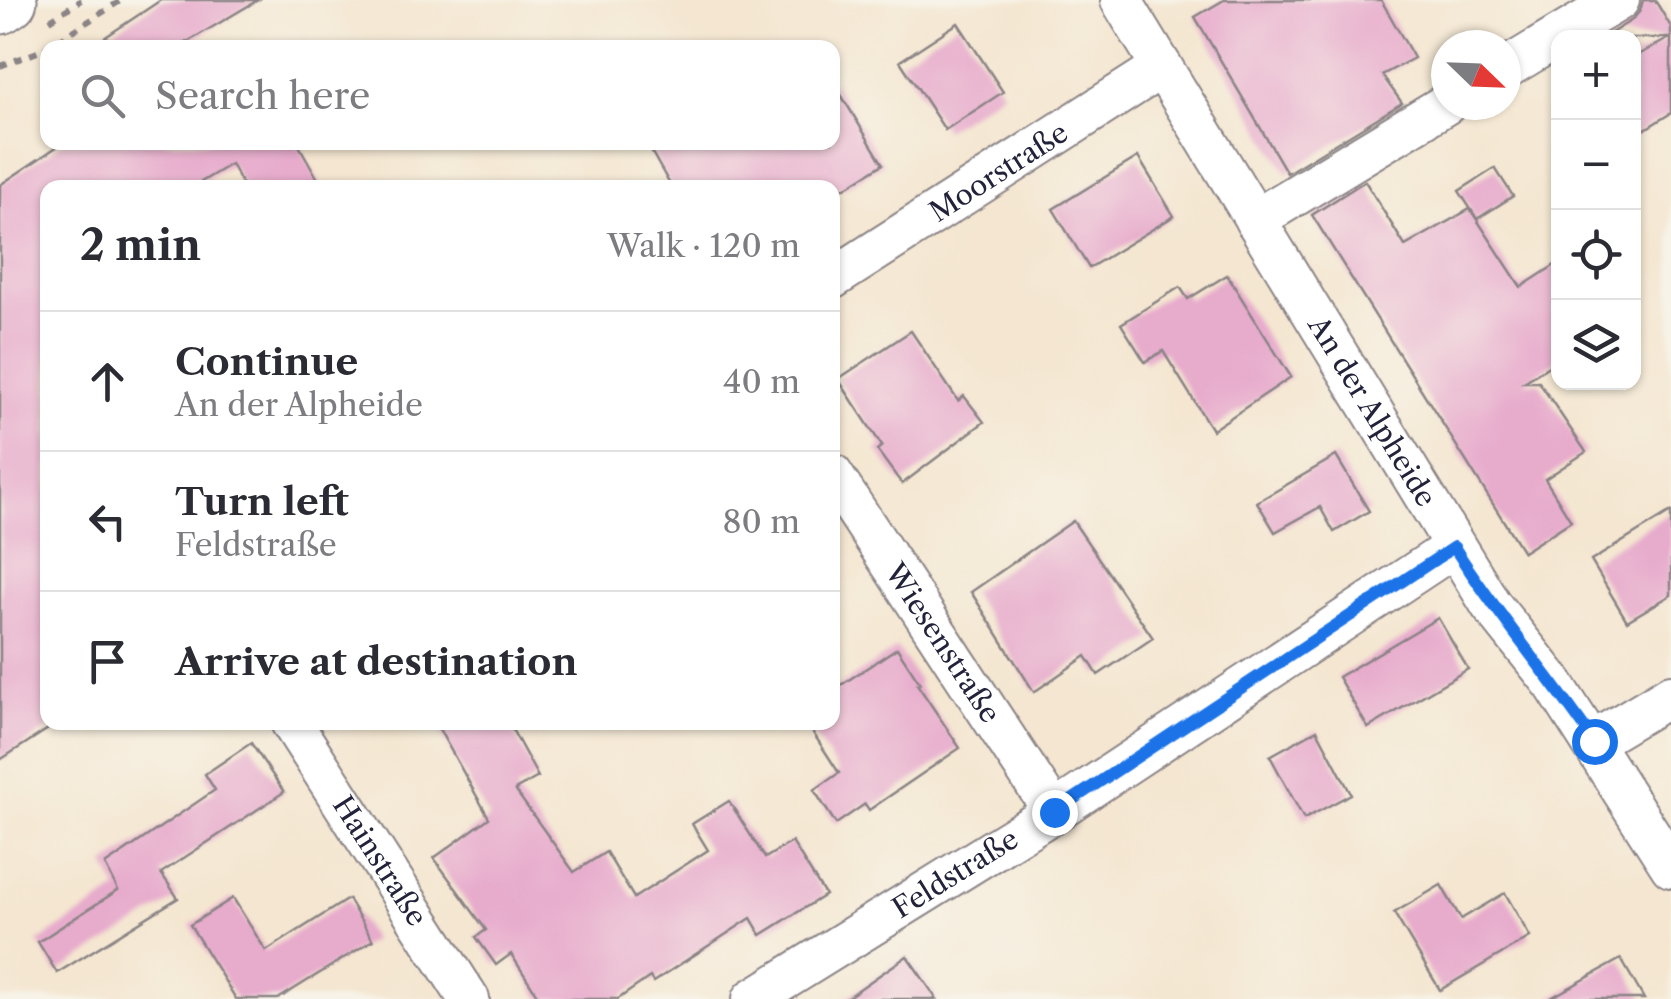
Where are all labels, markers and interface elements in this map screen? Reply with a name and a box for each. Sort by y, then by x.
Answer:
north arrow [1431,30,1521,120]
map controls [1551,30,1641,390]
button: + [1551,30,1641,120]
search box [40,40,840,150]
icon: search [75,68,130,123]
text: Search here [155,72,370,119]
street label: Moorstraße [923,115,1074,229]
button: − [1551,120,1641,210]
button: locate [1551,210,1641,300]
text: 2 min [80,219,201,271]
text: Walk · 120 m [607,226,800,265]
button: layers [1551,300,1641,390]
street label: An der Alpheide [1301,309,1444,513]
text: Continue [175,338,358,385]
icon: ahead [80,354,135,409]
text: 40 m [723,362,800,401]
text: An der Alpheide [175,385,423,424]
text: Turn left [175,478,349,525]
icon: left [80,494,135,549]
text: 80 m [722,502,800,541]
text: Feldstraße [175,525,337,564]
street label: Wiesenstraße [878,556,1008,729]
icon: arrive [80,634,135,689]
text: Arrive at destination [175,638,578,685]
route start [1572,719,1618,765]
street label: Hainstraße [326,789,435,932]
route end [1032,790,1078,836]
street label: Feldstraße [886,822,1024,925]

